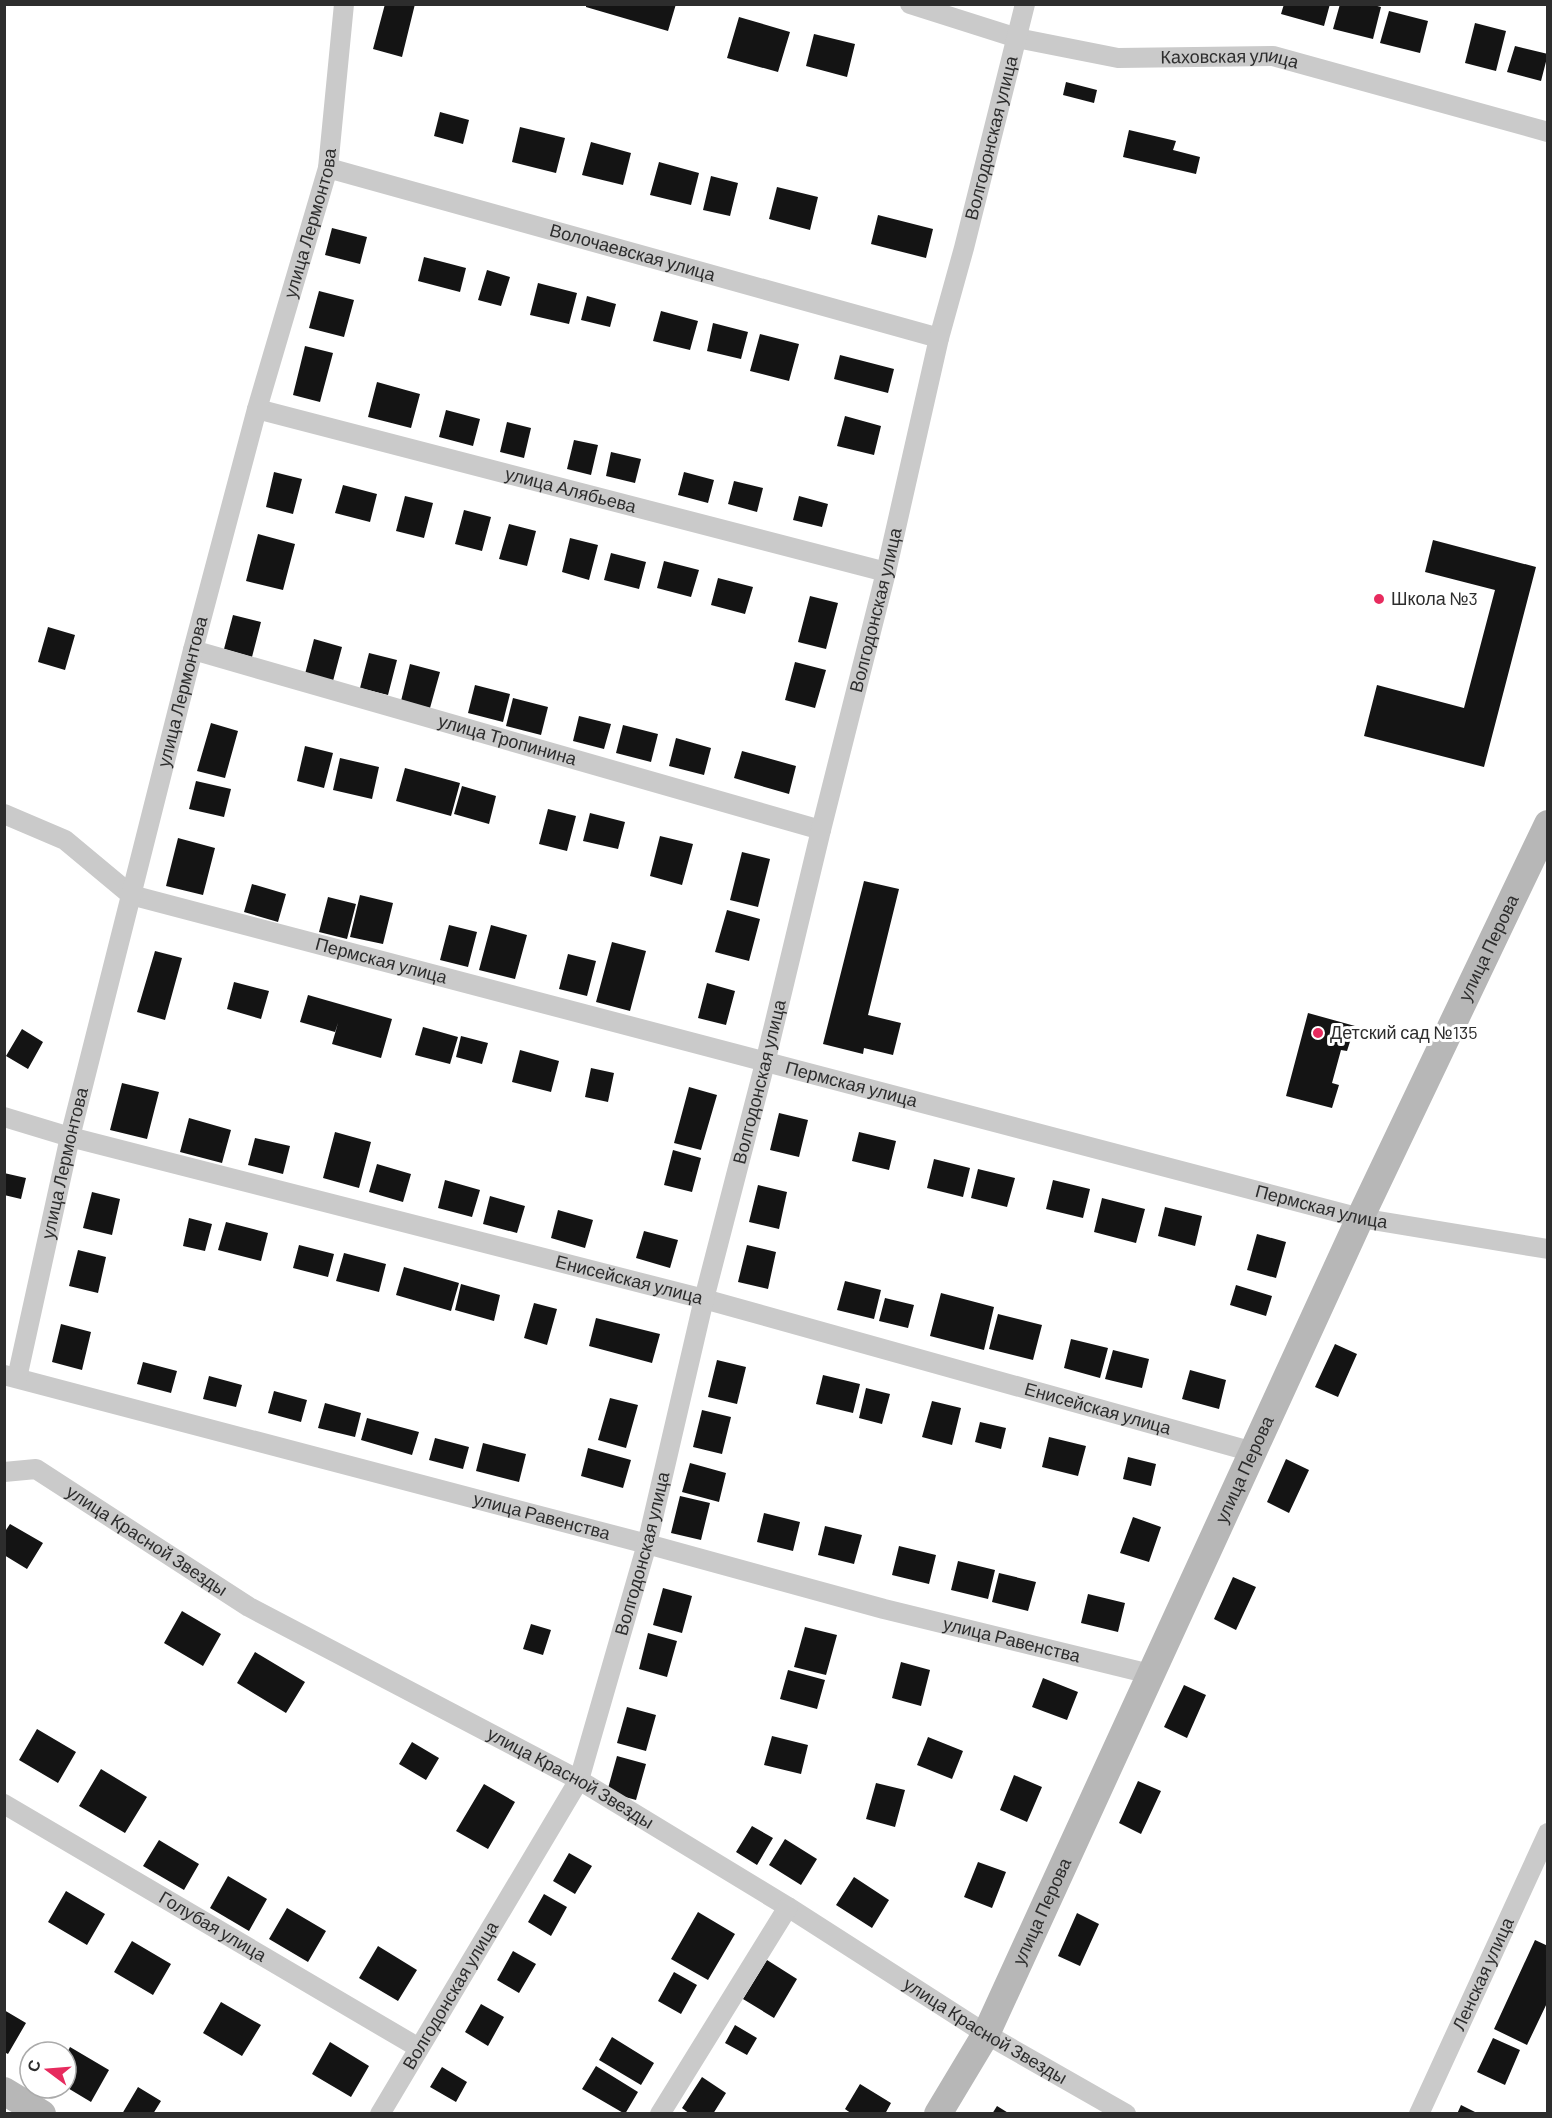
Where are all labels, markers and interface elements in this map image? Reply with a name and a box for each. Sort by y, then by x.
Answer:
street label: Каховская улица [1160,43,1302,73]
street label: Волгодонская улица [959,52,1022,222]
street label: улица Лермонтова [278,146,340,300]
street label: Волочаевская улица [547,218,719,286]
street label: улица Алябьева [503,462,640,517]
street label: Волгодонская улица [844,525,906,694]
place label: Школа №3 [1391,587,1478,609]
marker: Школа №3 [1372,592,1386,606]
street label: улица Лермонтова [152,613,212,769]
street label: улица Тропинина [436,709,580,770]
street label: улица Перова [1453,890,1523,1005]
street label: Пермская улица [313,932,451,988]
street label: Волгодонская улица [727,996,790,1166]
place label: Детский сад №135 [1330,1021,1477,1043]
marker: Детский сад №135 [1311,1026,1325,1040]
street label: Пермская улица [783,1055,921,1111]
street label: улица Лермонтова [36,1084,92,1241]
street label: Пермская улица [1253,1179,1390,1233]
street label: Енисейская улица [553,1250,706,1309]
street label: Енисейская улица [1022,1377,1175,1439]
street label: улица Перова [1210,1411,1278,1526]
street label: Волгодонская улица [609,1468,674,1638]
street label: улица Красной Звезды [63,1480,232,1600]
street label: улица Равенства [471,1487,614,1544]
street label: улица Равенства [941,1612,1084,1667]
street label: улица Красной Звезды [484,1722,658,1833]
street label: улица Перова [1007,1853,1076,1968]
street label: Голубая улица [156,1886,272,1966]
street label: Ленская улица [1447,1913,1518,2034]
street label: Волгодонская улица [397,1916,503,2073]
street label: улица Красной Звезды [900,1972,1071,2088]
north arrow [18,2040,78,2100]
text: С [22,2057,44,2074]

